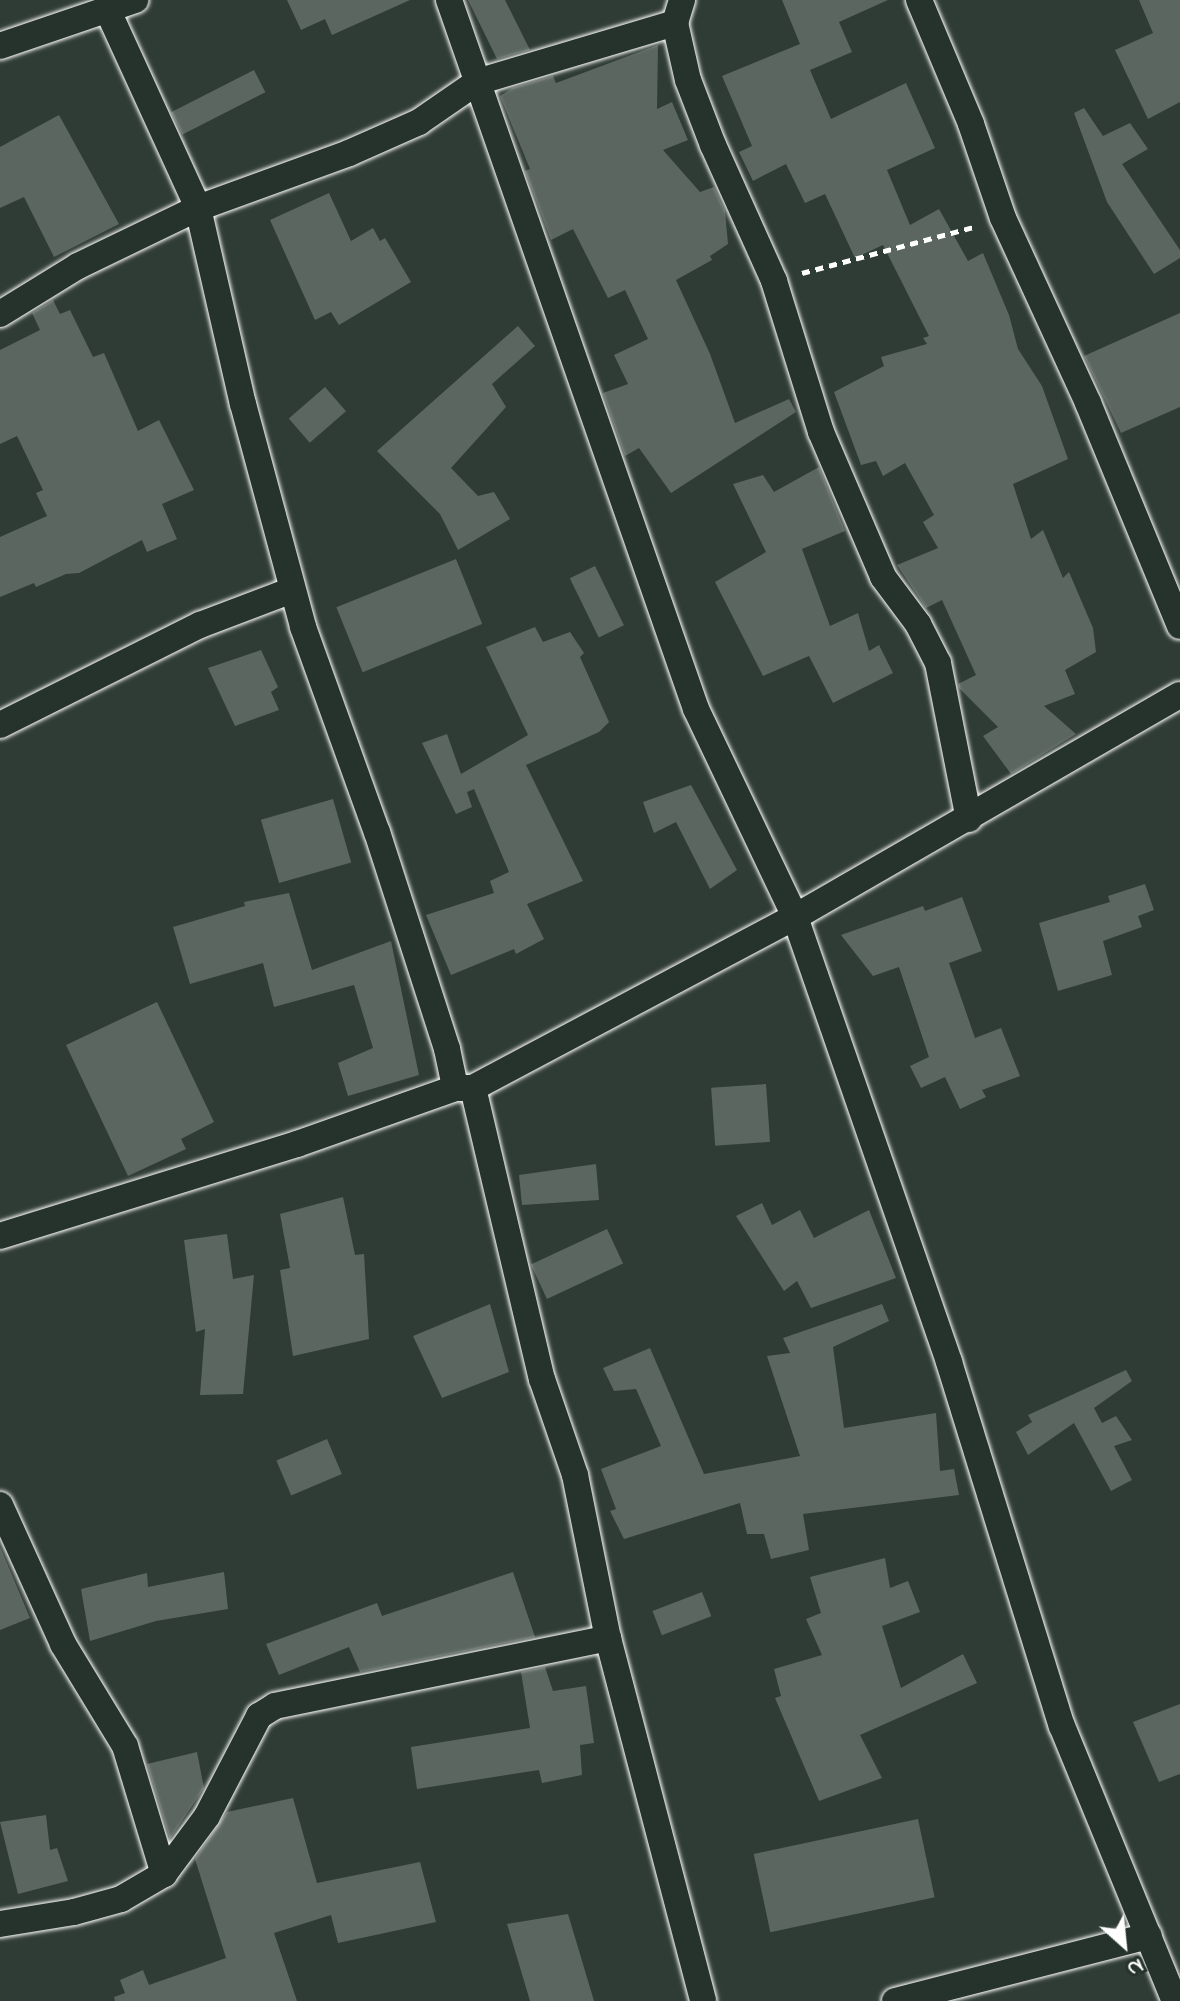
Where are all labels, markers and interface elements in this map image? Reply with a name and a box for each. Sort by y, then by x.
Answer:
north arrow [1084,1905,1164,1985]
text: N [1121,1949,1149,1984]

